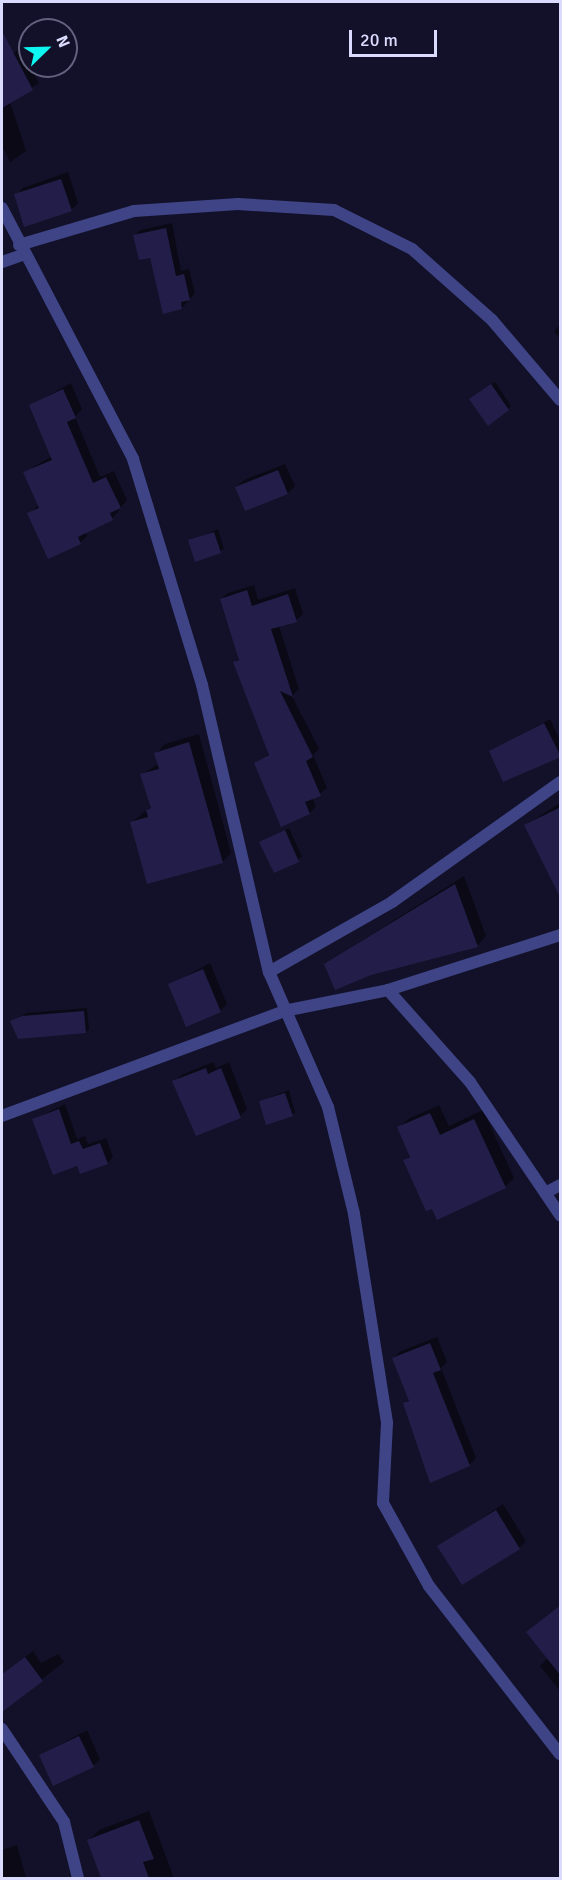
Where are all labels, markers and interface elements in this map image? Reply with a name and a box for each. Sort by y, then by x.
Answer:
north arrow [18,18,78,78]
scale bar [352,18,440,56]
text: 20 m [360,29,398,51]
text: N [51,33,74,51]

